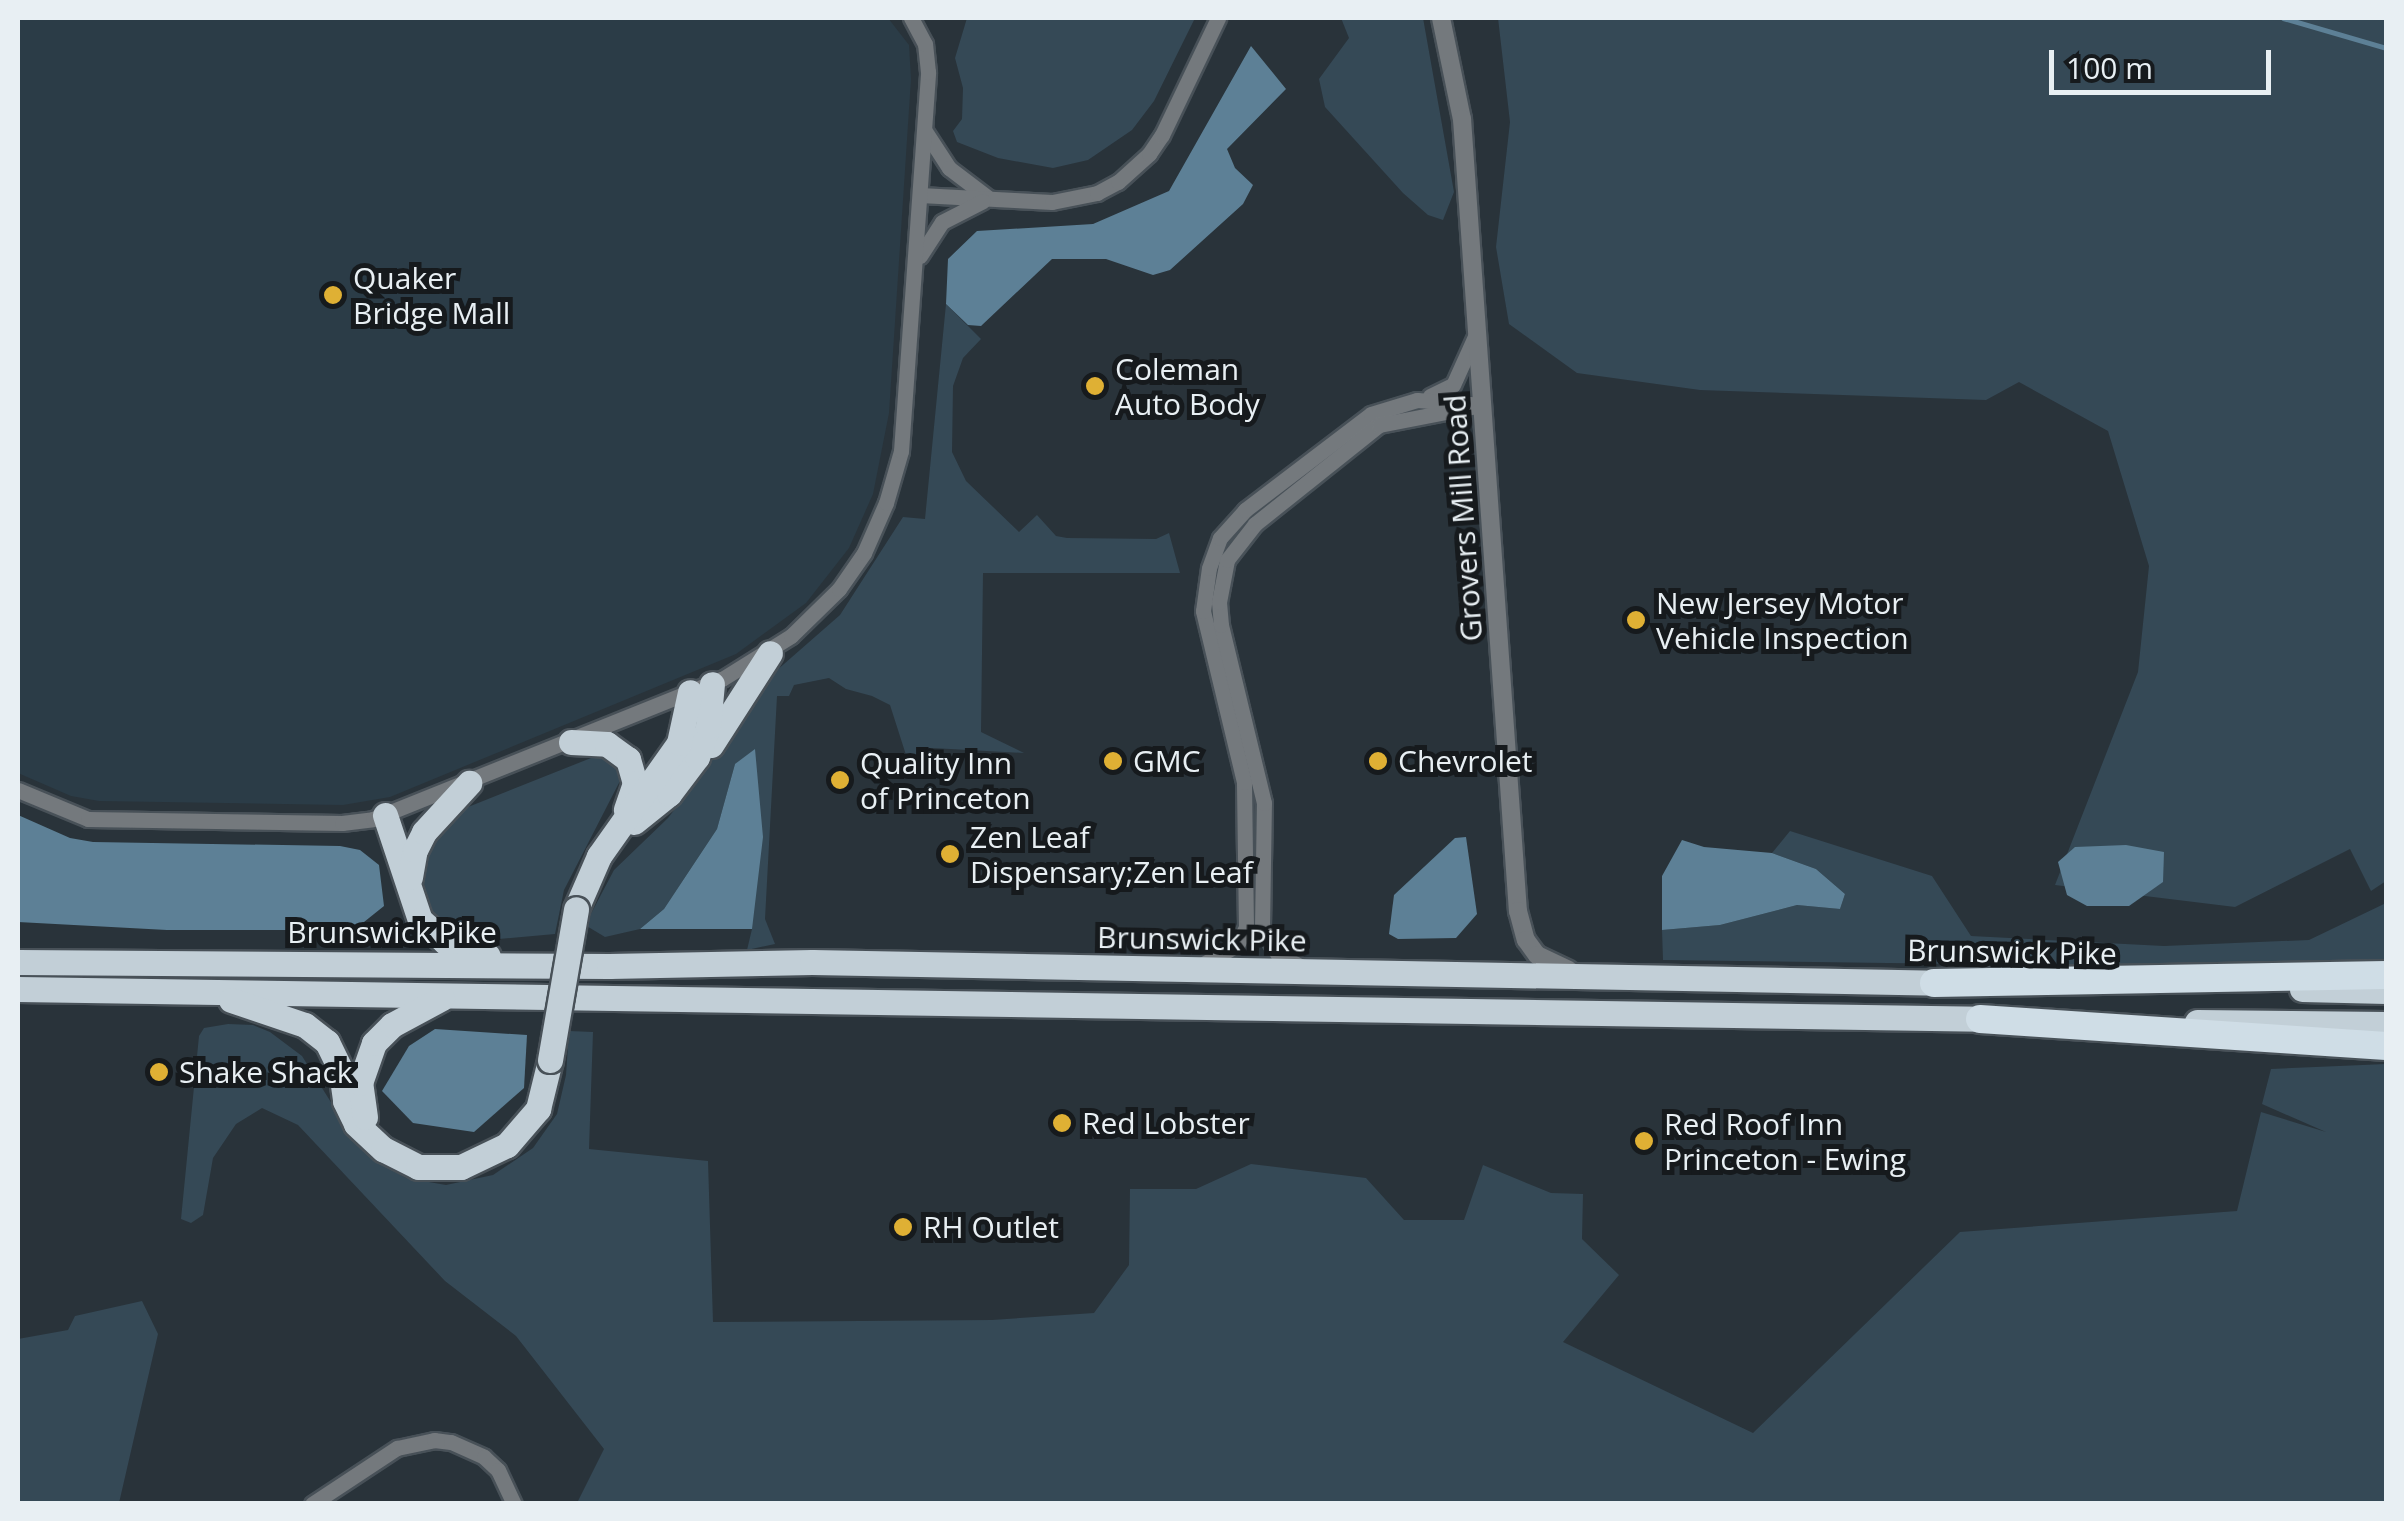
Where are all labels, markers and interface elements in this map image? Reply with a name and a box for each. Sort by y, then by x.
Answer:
scale bar [2054,30,2276,92]
text: 100 m [2066,47,2153,88]
place label: Quaker Bridge Mall [353,260,510,330]
marker: Quaker Bridge Mall [322,284,344,306]
place label: Coleman Auto Body [1115,351,1260,422]
marker: Coleman Auto Body [1084,375,1106,397]
street label: Grovers Mill Road [1436,393,1490,643]
place label: New Jersey Motor Vehicle Inspection [1656,585,1909,656]
marker: New Jersey Motor Vehicle Inspection [1625,609,1647,631]
place label: GMC [1133,743,1201,779]
place label: Chevrolet [1398,743,1533,779]
place label: Quality Inn of Princeton [860,745,1031,816]
marker: GMC [1102,750,1124,772]
marker: Chevrolet [1367,750,1389,772]
marker: Quality Inn of Princeton [829,769,851,791]
place label: Zen Leaf Dispensary;Zen Leaf [970,819,1253,890]
marker: Zen Leaf Dispensary;Zen Leaf [939,843,961,865]
street label: Brunswick Pike [287,914,497,950]
street label: Brunswick Pike [1097,919,1307,959]
street label: Brunswick Pike [1907,932,2117,972]
place label: Shake Shack [179,1054,353,1090]
marker: Shake Shack [148,1061,170,1083]
place label: Red Lobster [1082,1105,1250,1141]
place label: Red Roof Inn Princeton - Ewing [1664,1106,1906,1176]
marker: Red Lobster [1051,1112,1073,1134]
marker: Red Roof Inn Princeton - Ewing [1633,1130,1655,1152]
place label: RH Outlet [923,1209,1059,1245]
marker: RH Outlet [892,1216,914,1238]

